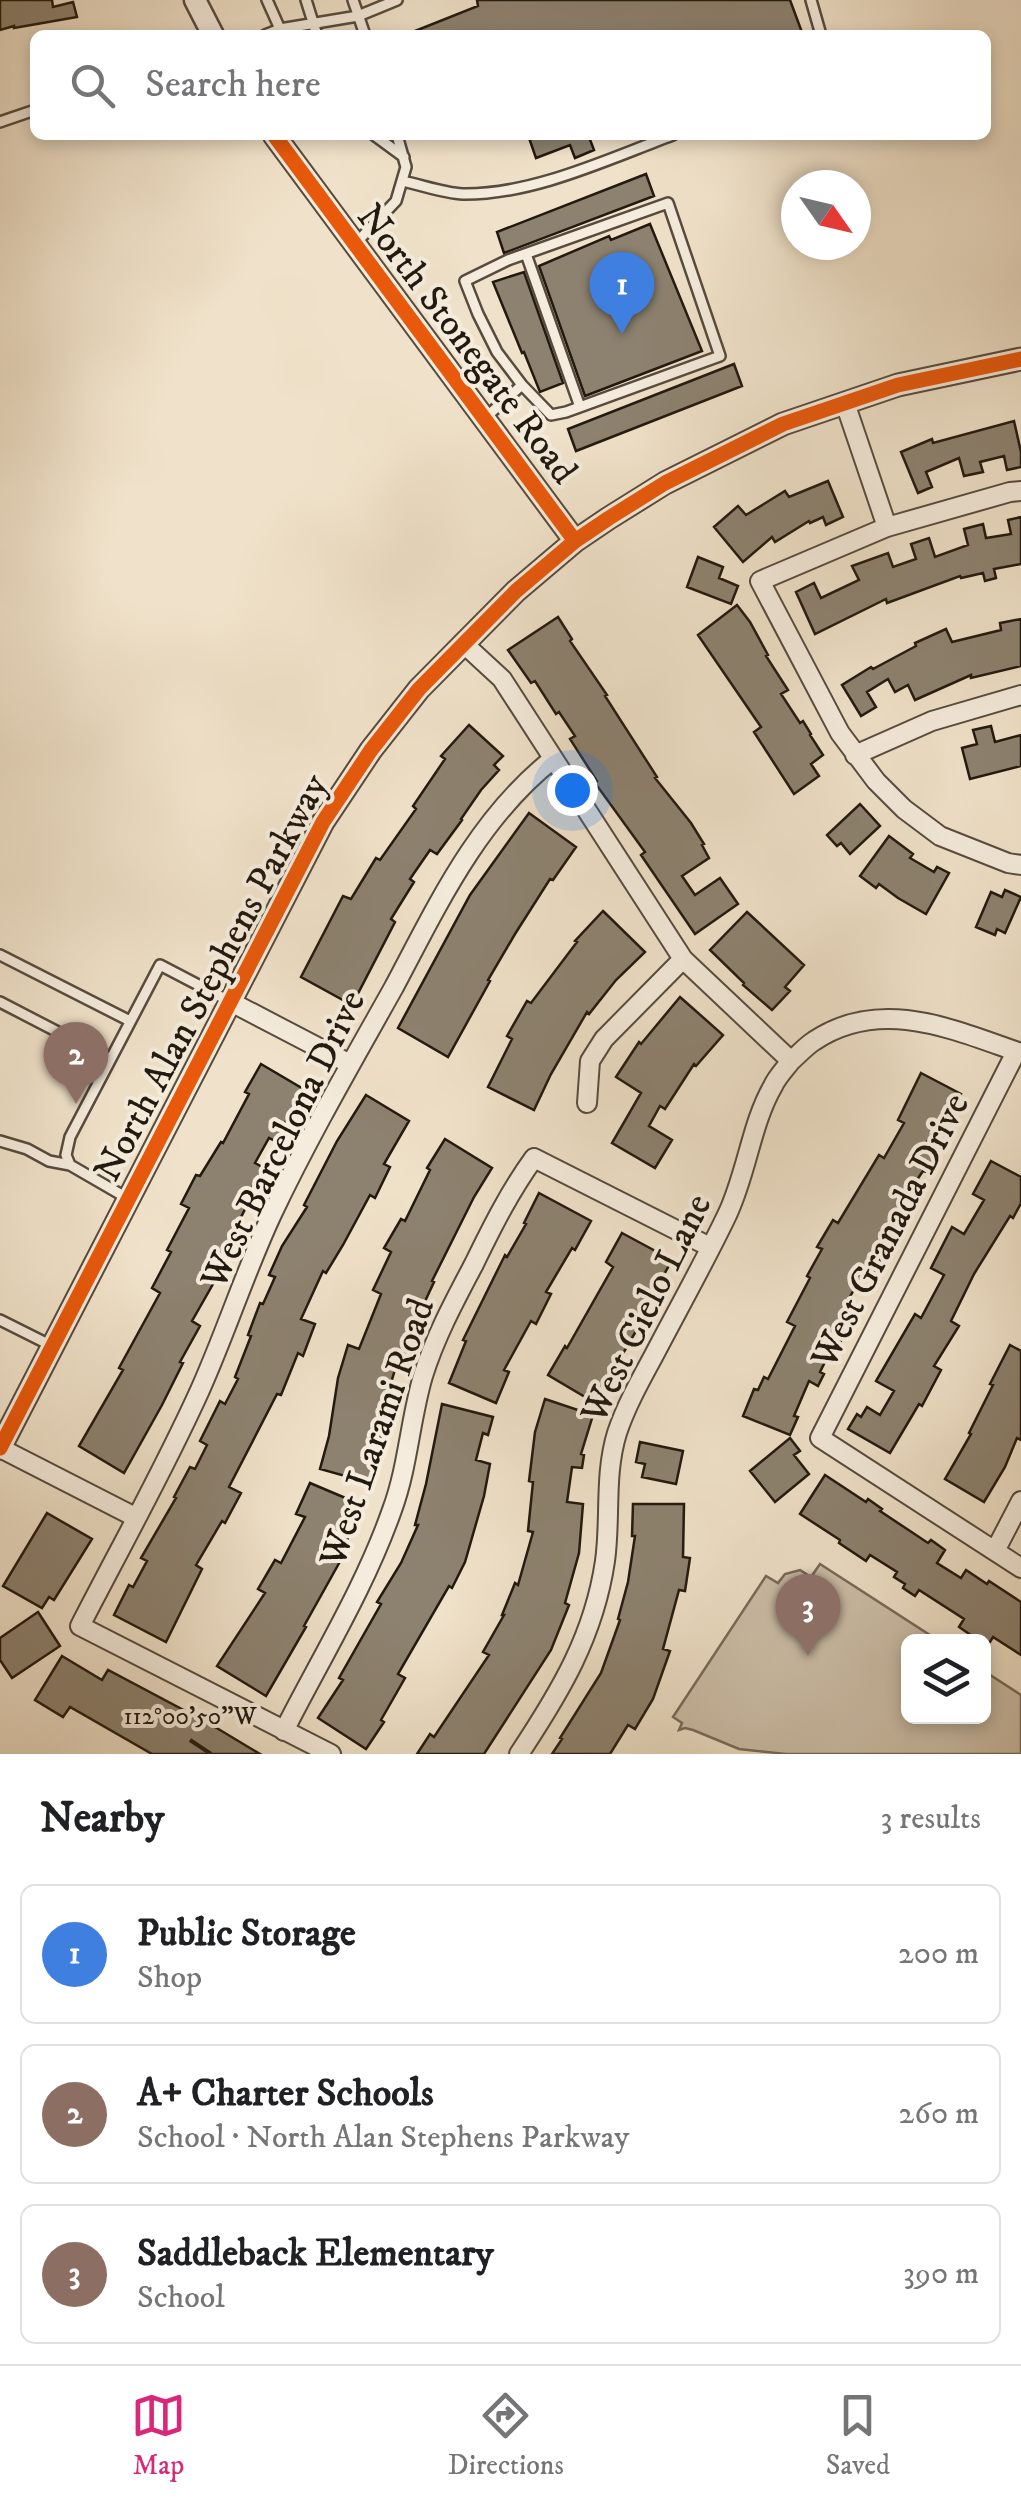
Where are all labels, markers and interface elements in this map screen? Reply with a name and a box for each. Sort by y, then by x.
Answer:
search box [30,30,991,140]
icon: search [65,58,120,113]
text: Search here [145,61,321,109]
north arrow [781,170,871,260]
street label: North Stonegate Road [345,195,587,494]
pin: 1 [590,252,654,334]
street label: North Alan Stephens Parkway [84,765,340,1190]
your location [547,765,598,816]
street label: West Barcelona Drive [190,983,377,1298]
pin: 2 [44,1022,108,1104]
street label: West Granada Drive [800,1085,981,1377]
street label: West Cielo Lane [570,1186,723,1432]
street label: West Larami Road [309,1292,446,1574]
pin: 3 [776,1574,840,1656]
map controls [901,1634,991,1724]
button: layers [901,1634,991,1724]
text: 112°00'50"W [123,1701,258,1732]
text: Nearby [40,1793,164,1845]
text: 3 results [880,1799,981,1839]
text: Public Storage [137,1910,356,1958]
text: 1 [69,1934,80,1974]
text: 200 m [898,1934,979,1974]
text: Shop [137,1958,202,1998]
text: A+ Charter Schools [137,2070,434,2118]
text: 2 [67,2094,82,2134]
text: 260 m [899,2094,979,2134]
text: School · North Alan Stephens Parkway [137,2118,629,2158]
text: Saddleback Elementary [137,2230,494,2278]
text: 3 [69,2254,80,2294]
text: 390 m [903,2254,979,2294]
text: School [137,2278,225,2318]
tab: Map [131,2388,186,2483]
tab: Directions [448,2388,564,2483]
tab: Saved [826,2388,890,2483]

